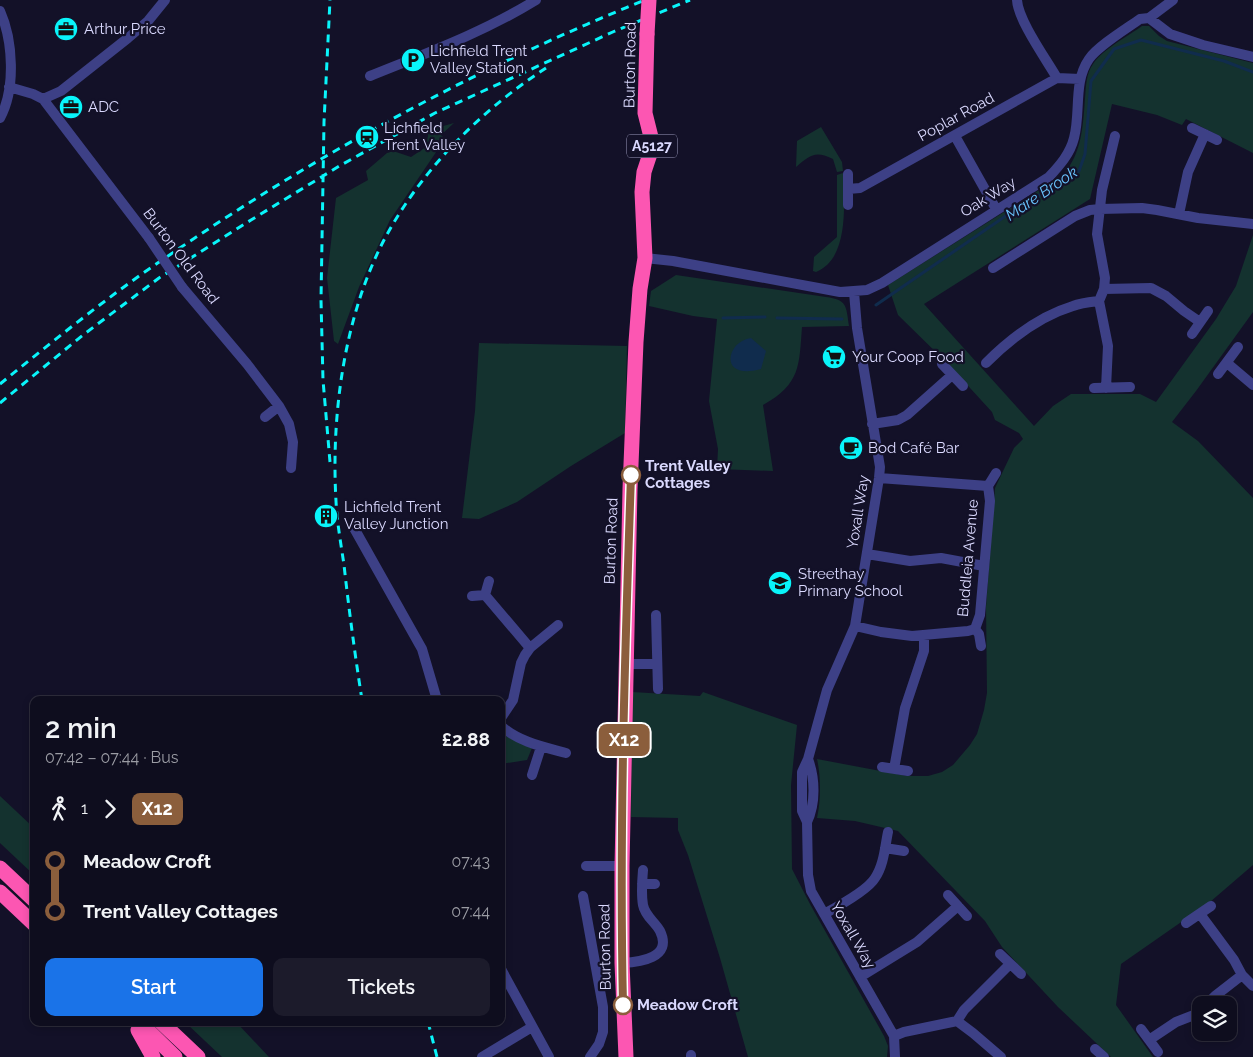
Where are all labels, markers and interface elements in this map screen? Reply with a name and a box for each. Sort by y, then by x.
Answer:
office icon: Arthur Price [53,16,79,42]
place label: Arthur Price [84,20,166,38]
street label: Burton Road [620,22,640,108]
place label: Lichfield Trent Valley Station [430,42,527,77]
parking icon: Lichfield Trent Valley Station [400,47,426,73]
street label: Poplar Road [915,89,997,145]
office icon: ADC [58,94,84,120]
place label: ADC [88,98,119,116]
place label: Lichfield Trent Valley [384,119,465,154]
station icon: Lichfield Trent Valley [354,124,380,150]
road number: A5127 [627,134,677,158]
water label: Mare Brook [1002,162,1081,225]
street label: Oak Way [957,173,1019,221]
street label: Burton Old Road [139,205,223,307]
supermarket icon: Your Coop Food [821,344,847,370]
place label: Your Coop Food [852,348,964,366]
cafe icon: Bod Café Bar [838,435,864,461]
place label: Bod Café Bar [868,439,960,457]
place label: Trent Valley Cottages [645,457,731,492]
marker: Trent Valley Cottages [621,465,641,485]
street label: Yoxall Way [843,474,873,550]
street label: Burton Road [600,497,622,585]
place label: Lichfield Trent Valley Junction [344,498,448,533]
street label: Buddleia Avenue [954,498,982,618]
building icon: Lichfield Trent Valley Junction [313,503,339,529]
place label: Streethay Primary School [798,565,904,600]
school or university icon: Streethay Primary School [767,570,793,596]
text: 2 min [45,712,117,745]
line badge: X12 [595,724,653,756]
text: £2.88 [442,728,490,750]
text: X12 [609,729,639,750]
text: 07:42 – 07:44 · Bus [45,748,178,767]
icon: walk [45,795,73,823]
icon: forward [96,795,124,823]
text: X12 [142,798,173,819]
text: 1 [81,799,88,818]
text: Meadow Croft [83,850,211,872]
text: 07:43 [451,852,490,871]
street label: Yoxall Way [827,898,879,972]
text: Trent Valley Cottages [83,900,278,922]
text: 07:44 [451,902,490,921]
street label: Burton Road [595,904,615,990]
button: Start [45,958,263,1016]
button: Tickets [273,958,490,1016]
marker: Meadow Croft [613,995,633,1015]
place label: Meadow Croft [637,996,738,1014]
map controls [1192,996,1237,1041]
button: layers [1192,996,1237,1041]

